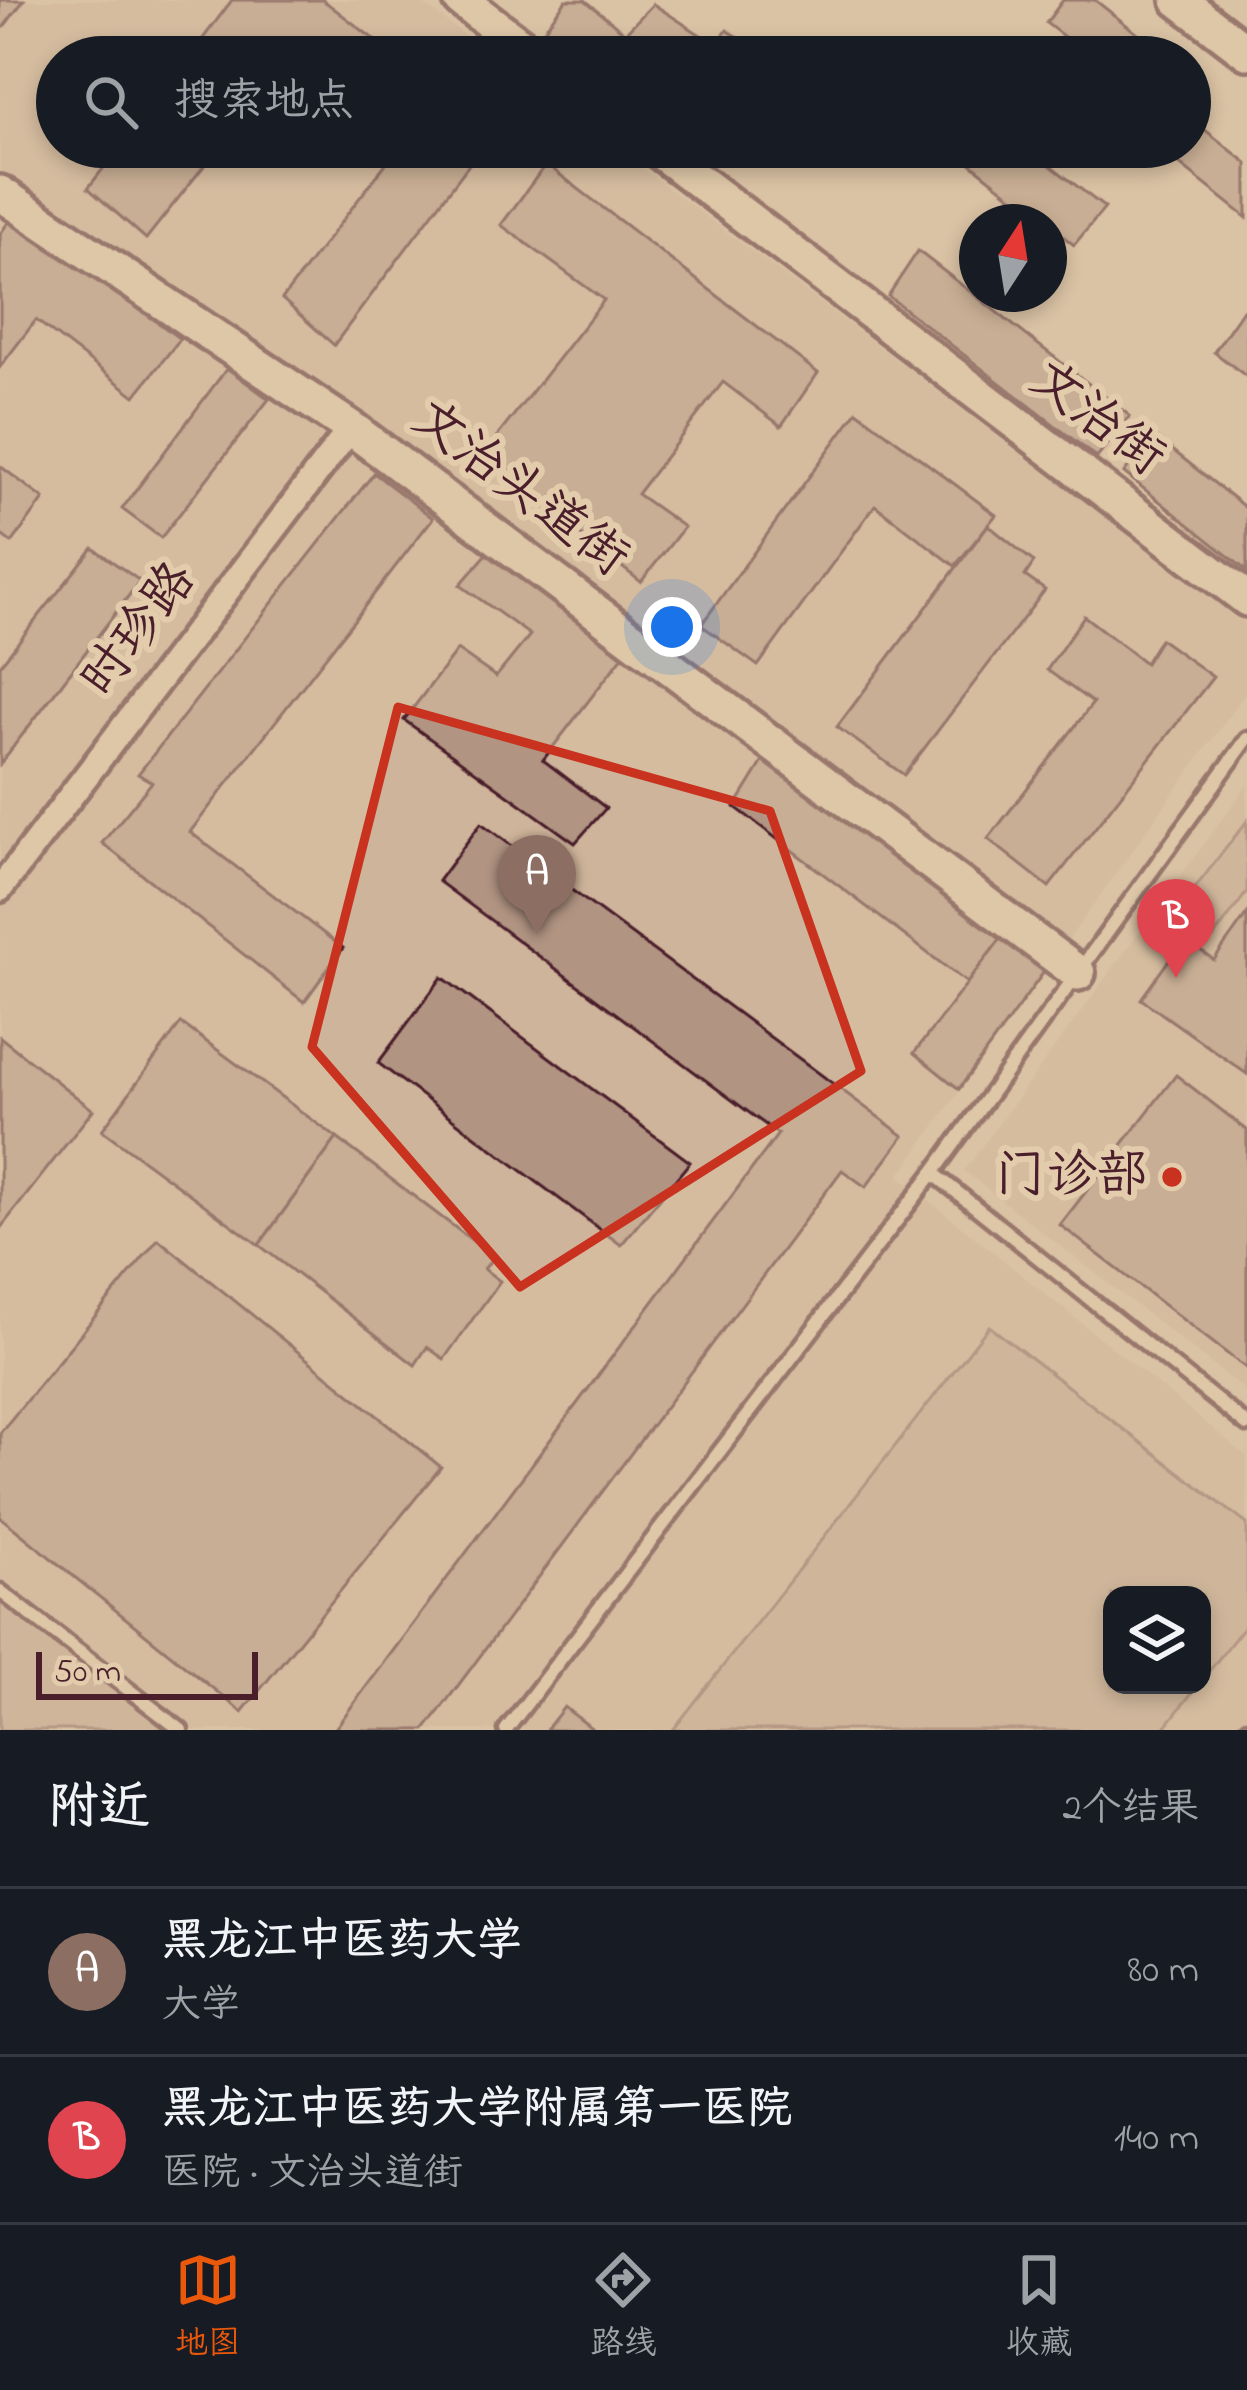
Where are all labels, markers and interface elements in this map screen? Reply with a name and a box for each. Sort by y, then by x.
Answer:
search box [36,36,1211,168]
icon: search [78,69,144,135]
text: 搜索地点 [174,70,354,136]
north arrow [959,204,1067,312]
street label: 文治街 [1012,344,1180,496]
street label: 文治头道街 [395,383,643,597]
street label: 时珍路 [64,547,216,715]
your location [642,597,702,657]
pin: A [498,835,576,934]
pin: B [1137,879,1215,978]
place label: 门诊部 [995,1140,1148,1215]
marker: 门诊部 [1159,1164,1185,1190]
map controls [1103,1586,1211,1694]
button: layers [1103,1586,1211,1694]
scale bar [36,1646,258,1699]
text: 50 m [54,1649,121,1697]
text: 附近 [48,1772,150,1847]
text: 2个结果 [1063,1781,1199,1838]
text: 黑龙江中医药大学 [162,1910,522,1976]
text: A [75,1943,99,2000]
text: 80 m [1128,1943,1199,2000]
text: 大学 [162,1978,240,2035]
text: 黑龙江中医药大学附属第一医院 [162,2078,792,2144]
text: B [74,2111,100,2168]
text: 140 m [1114,2111,1199,2168]
text: 医院 · 文治头道街 [162,2146,463,2203]
tab: 地图 [175,2247,241,2369]
tab: 路线 [590,2247,656,2369]
tab: 收藏 [1006,2247,1072,2369]

